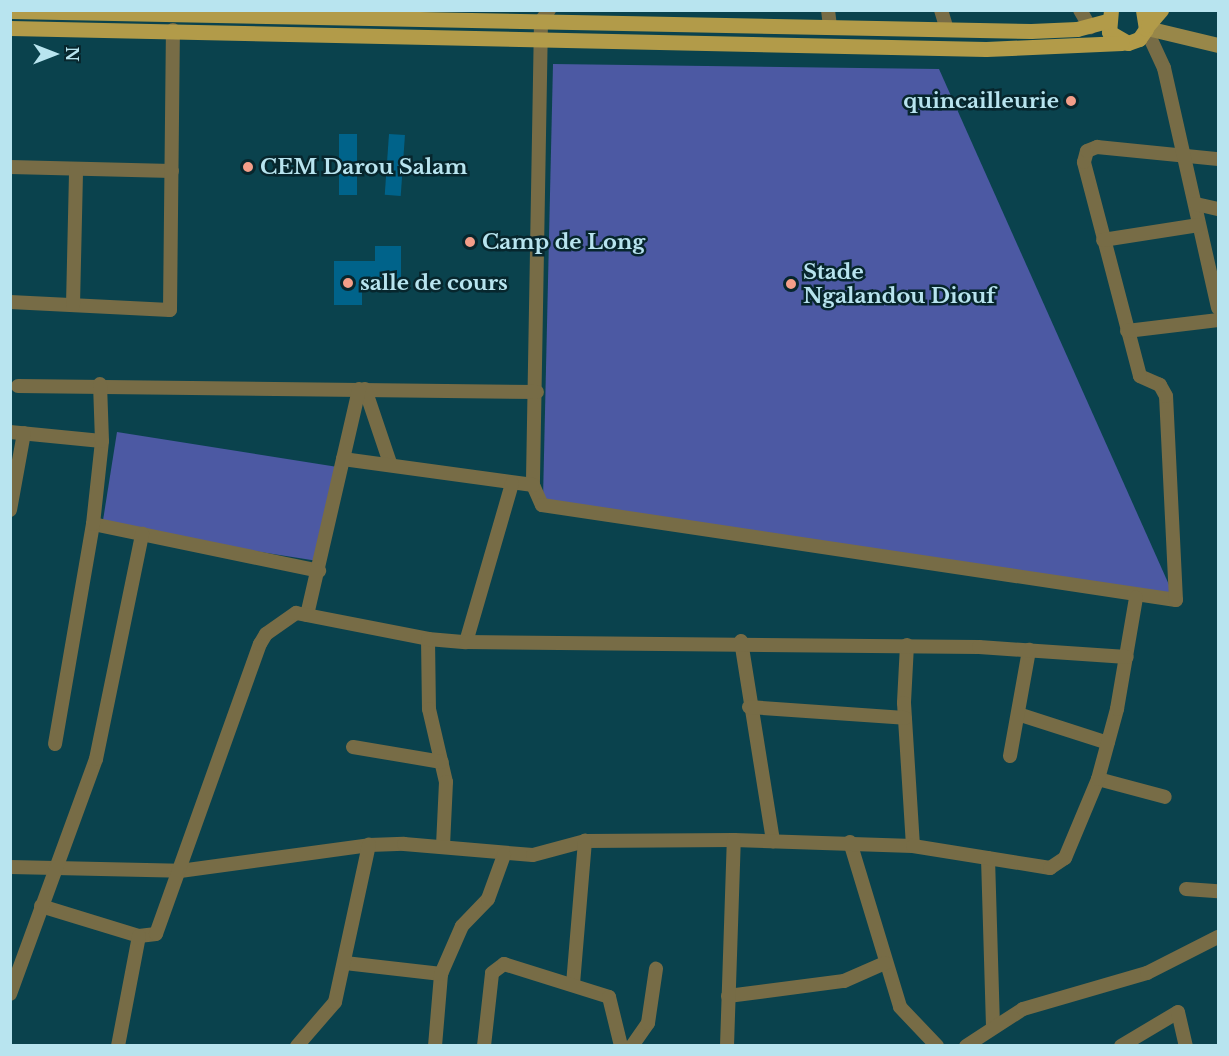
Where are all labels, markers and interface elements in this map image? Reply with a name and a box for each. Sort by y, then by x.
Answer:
north arrow [24,24,84,84]
text: N [62,46,82,62]
place label: quincailleurie [903,88,1059,114]
marker: quincailleurie [1064,94,1078,108]
place label: CEM Darou Salam [260,154,468,180]
marker: CEM Darou Salam [241,160,255,174]
place label: Camp de Long [482,229,645,255]
marker: Camp de Long [463,235,477,249]
place label: Stade Ngalandou Diouf [803,259,996,309]
place label: salle de cours [360,270,508,296]
marker: salle de cours [341,276,355,290]
marker: Stade Ngalandou Diouf [784,277,798,291]

